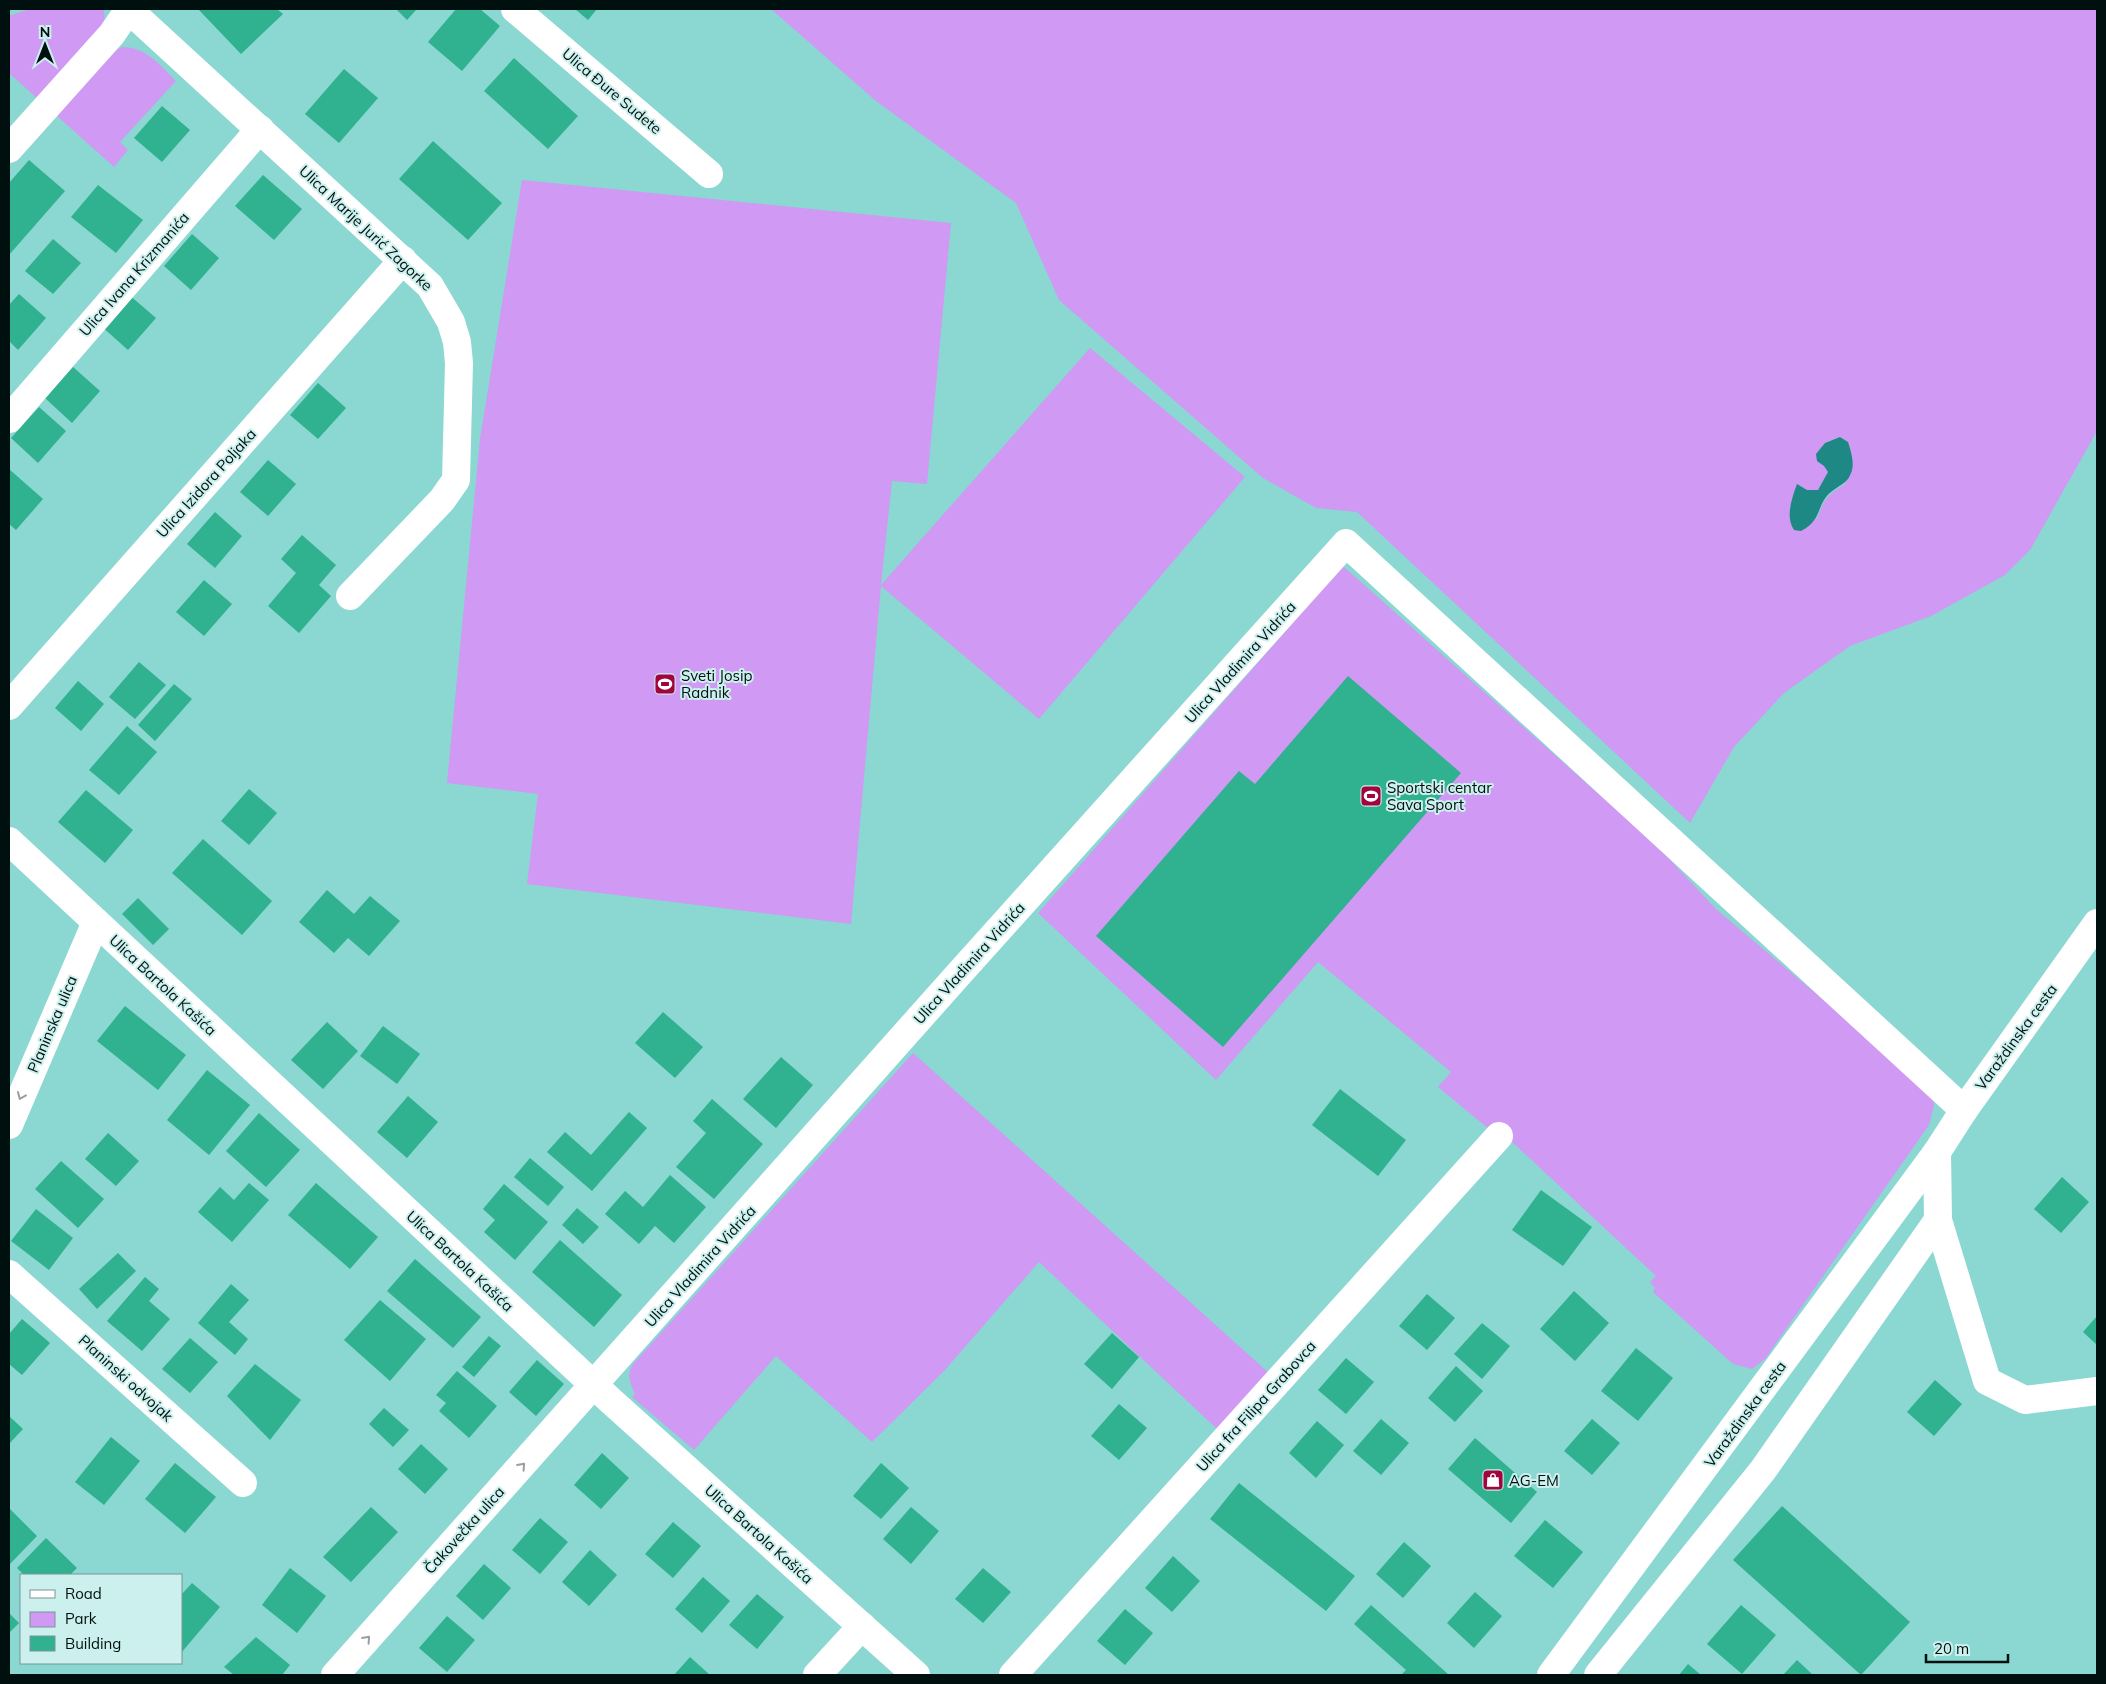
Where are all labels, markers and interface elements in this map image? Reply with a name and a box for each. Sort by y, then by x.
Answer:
north arrow [20,20,70,70]
text: N [40,23,50,41]
street label: Ulica Đure Sudete [558,44,666,138]
street label: Ulica Marije Jurić Zagorke [295,161,437,295]
street label: Ulica Ivana Krizmanića [75,208,193,340]
street label: Ulica Izidora Poljaka [152,425,260,541]
street label: Ulica Vladimira Vidrića [1180,597,1300,727]
place label: Sveti Josip Radnik [681,666,753,702]
sports icon: Sveti Josip Radnik [653,672,677,696]
place label: Sportski centar Sava Sport [1387,778,1492,814]
sports icon: Sportski centar Sava Sport [1359,784,1383,808]
street label: Ulica Vladimira Vidrića [909,898,1029,1028]
street label: Ulica Bartola Kašića [105,930,221,1040]
street label: Planinska ulica [23,973,81,1075]
street label: Varaždinska cesta [1971,980,2061,1094]
one-way arrow [17,1091,28,1100]
street label: Ulica Vladimira Vidrića [640,1201,760,1331]
street label: Ulica Bartola Kašića [402,1206,518,1316]
street label: Planinski odvojak [75,1331,177,1426]
street label: Ulica fra Filipa Grabovca [1192,1337,1320,1475]
street label: Varaždinska cesta [1700,1357,1790,1471]
one-way arrow [516,1462,525,1471]
shop icon: AG-EM [1481,1468,1505,1492]
place label: AG-EM [1509,1471,1559,1490]
street label: Ulica Bartola Kašića [701,1480,817,1588]
street label: Čakovečka ulica [420,1482,508,1578]
legend [20,1574,182,1664]
text: Road [65,1584,102,1603]
text: Park [65,1609,97,1628]
scale bar [1926,1632,2008,1664]
text: Building [65,1634,121,1653]
one-way arrow [361,1635,370,1644]
text: 20 m [1934,1639,1969,1658]

